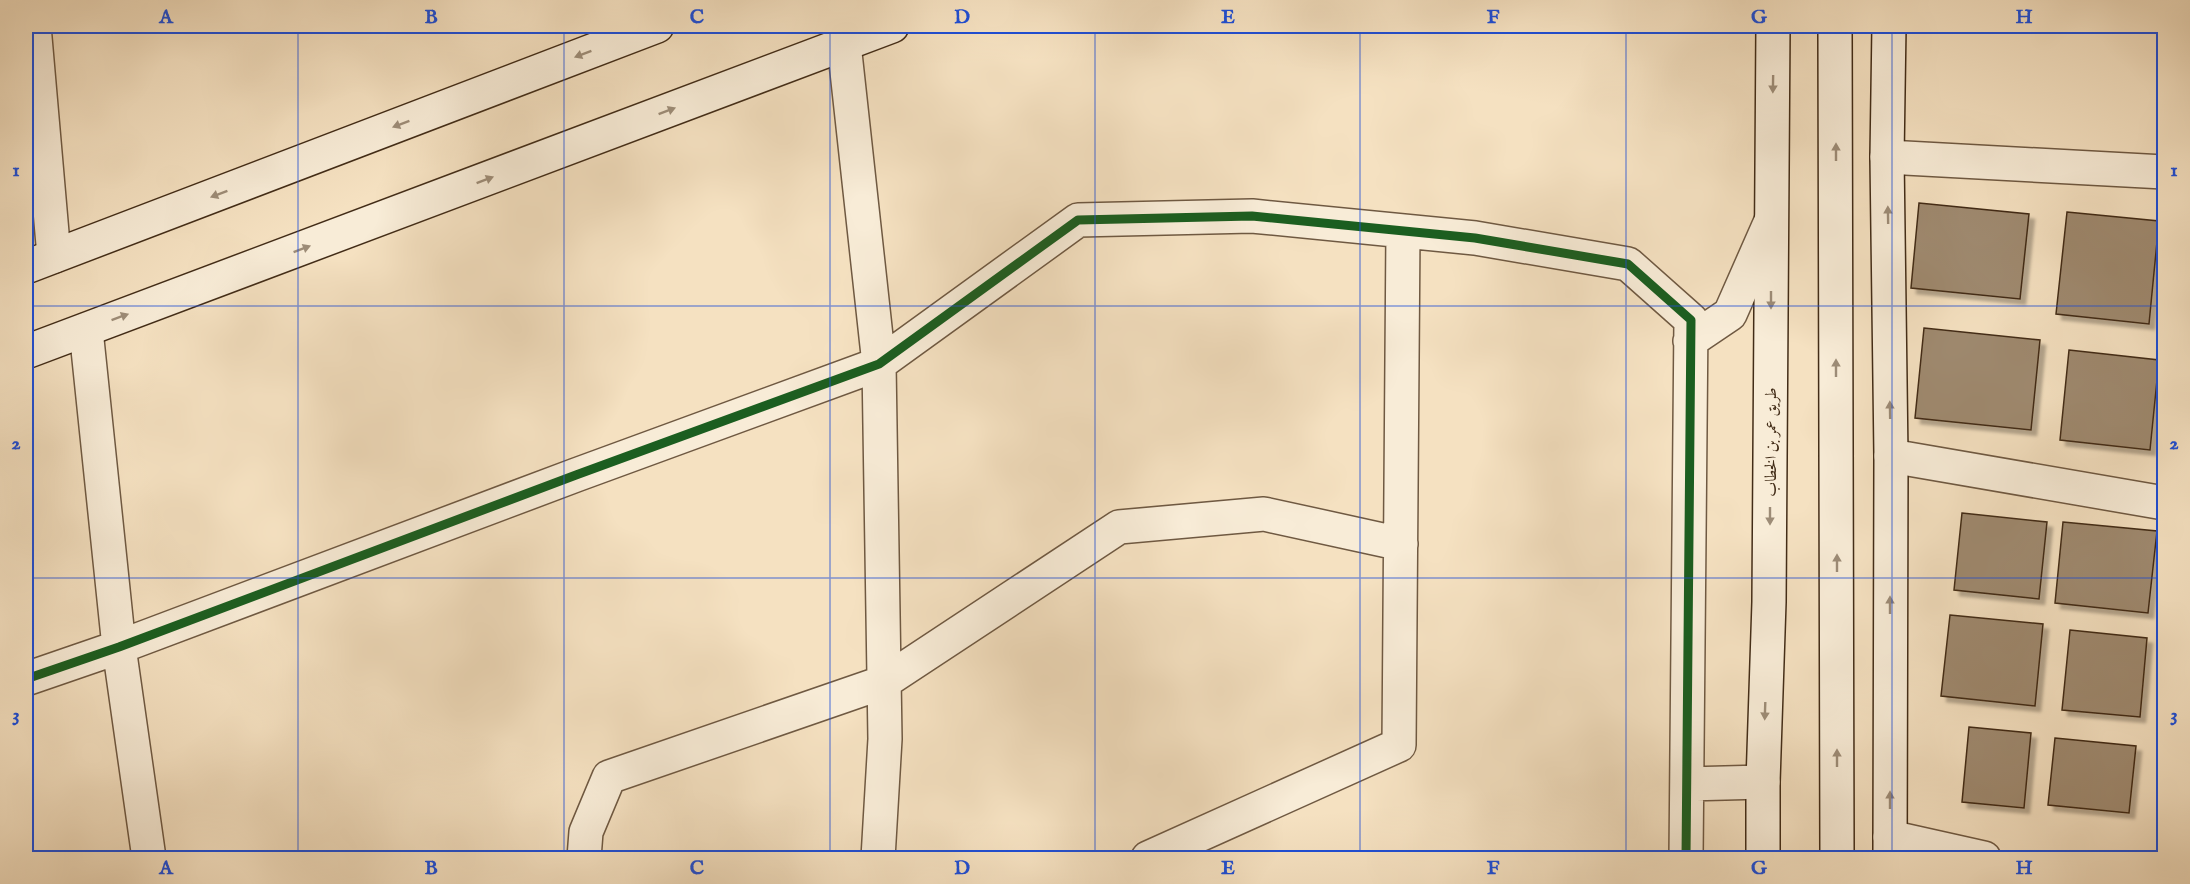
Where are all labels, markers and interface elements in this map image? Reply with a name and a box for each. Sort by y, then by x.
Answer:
text: A [158,5,174,30]
text: B [424,5,438,30]
text: C [690,5,704,30]
text: D [954,5,970,30]
text: E [1221,5,1235,30]
text: F [1487,5,1500,30]
text: G [1751,5,1768,30]
text: H [2015,5,2033,30]
one-way arrow [574,50,592,59]
one-way arrow [1768,74,1778,93]
one-way arrow [659,106,677,116]
one-way arrow [392,120,410,129]
one-way arrow [1831,143,1841,162]
text: 1 [12,158,20,183]
text: 1 [2170,158,2178,183]
one-way arrow [476,175,494,184]
one-way arrow [210,190,228,199]
one-way arrow [1883,206,1893,225]
one-way arrow [293,243,311,253]
one-way arrow [1766,290,1776,309]
one-way arrow [111,312,129,321]
one-way arrow [1831,359,1841,378]
street label: طريق عمر بن الخطاب [1762,387,1782,497]
one-way arrow [1886,401,1895,420]
text: 2 [11,431,21,456]
text: 2 [2169,431,2179,456]
one-way arrow [1765,506,1775,525]
one-way arrow [1832,554,1842,573]
one-way arrow [1885,596,1895,615]
one-way arrow [1761,701,1770,720]
text: 3 [12,703,20,728]
text: 3 [2170,703,2178,728]
one-way arrow [1832,749,1842,768]
one-way arrow [1885,791,1895,810]
text: A [158,856,174,881]
text: B [424,856,438,881]
text: C [690,856,704,881]
text: D [954,856,970,881]
text: E [1221,856,1235,881]
text: F [1487,856,1500,881]
text: G [1751,856,1768,881]
text: H [2015,856,2033,881]

